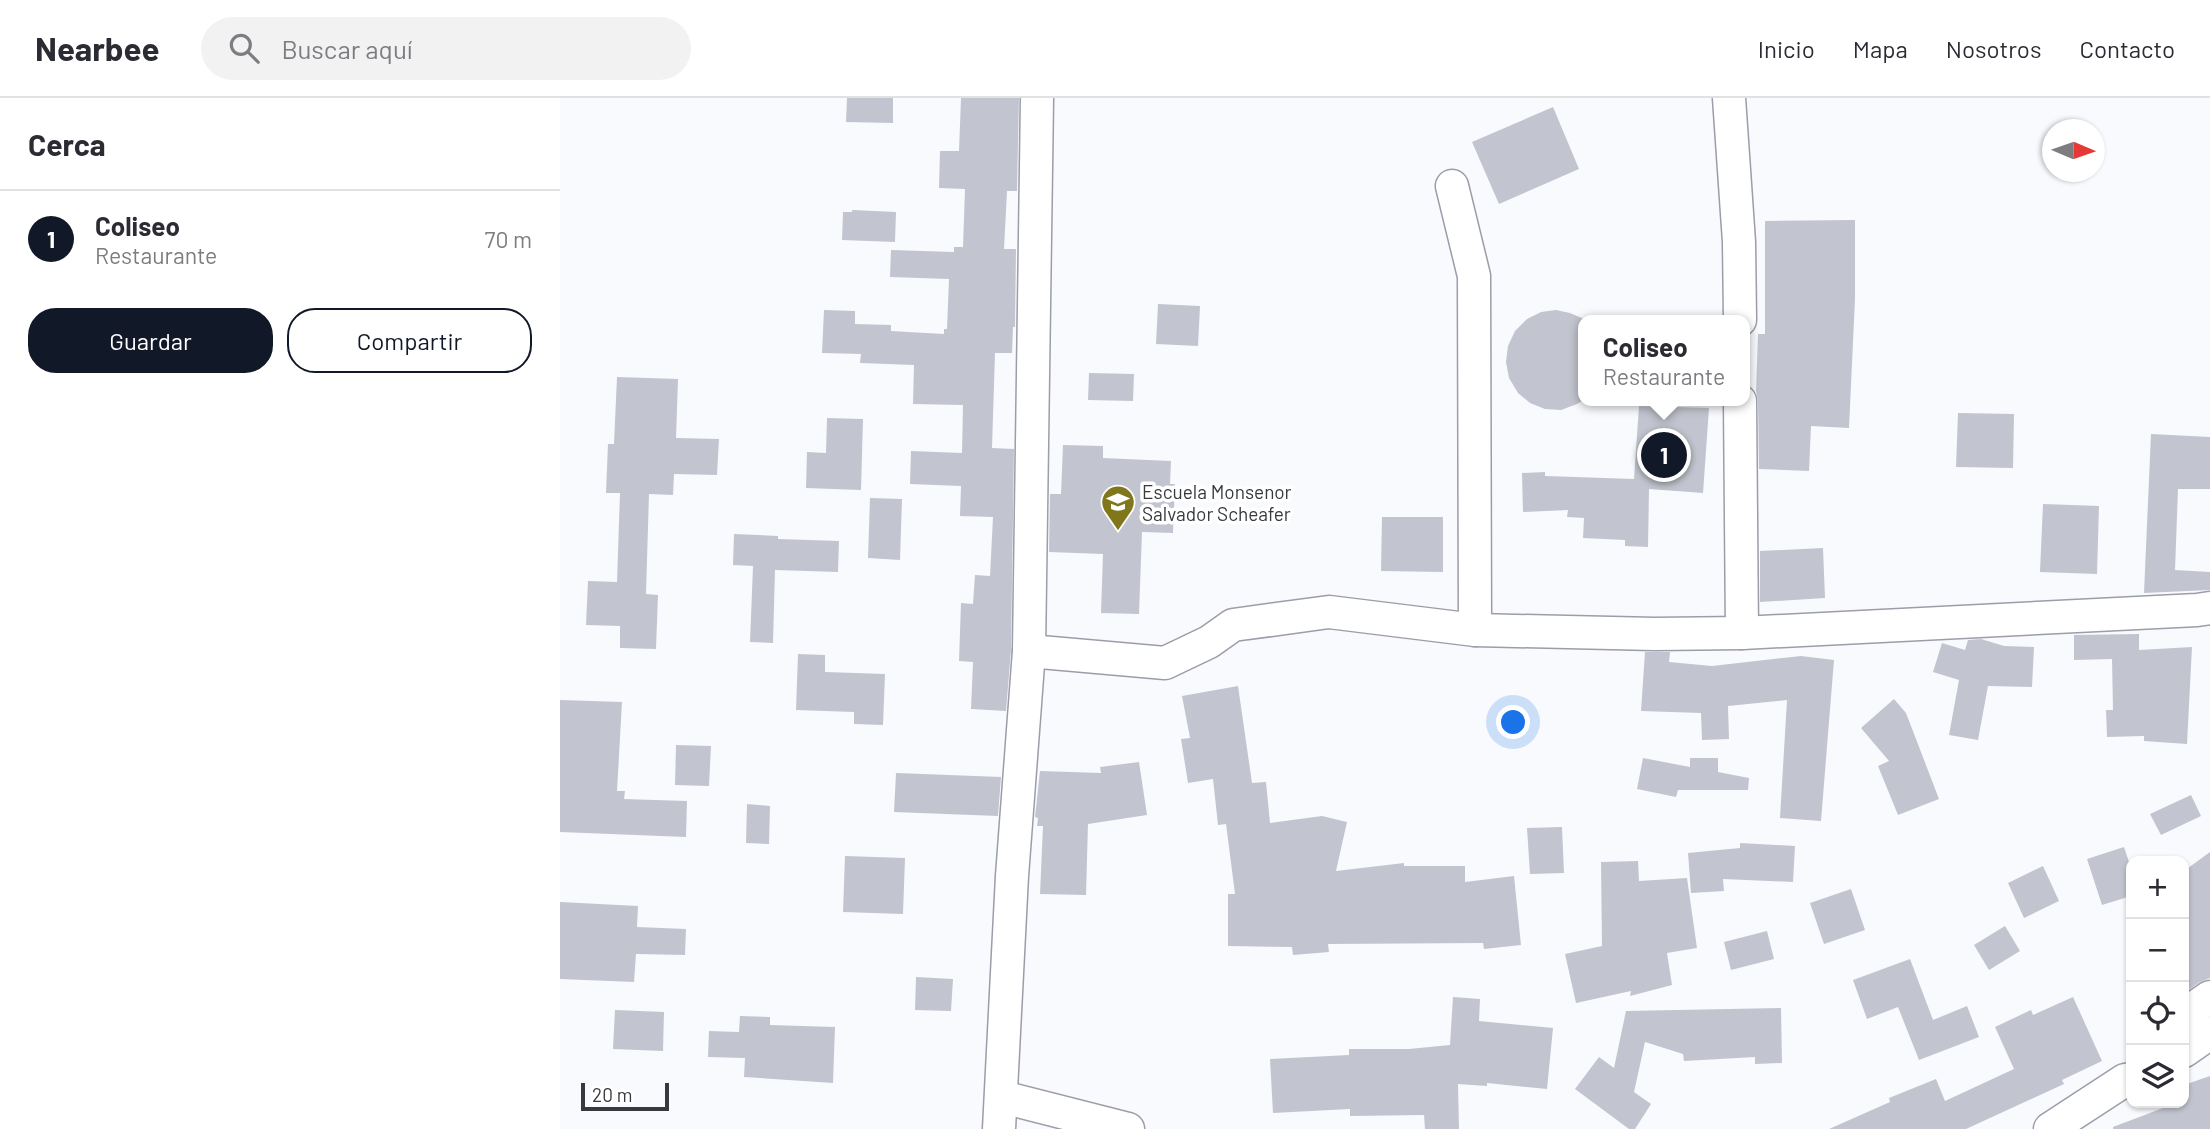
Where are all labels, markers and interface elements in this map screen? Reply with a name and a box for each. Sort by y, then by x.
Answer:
search box [201,17,691,80]
text: Nearbee [35,28,159,68]
icon: search [225,29,263,67]
text: Buscar aquí [281,33,412,64]
text: Inicio [1758,34,1815,63]
text: Mapa [1853,34,1908,63]
text: Nosotros [1946,34,2042,63]
text: Contacto [2080,34,2175,63]
north arrow [2042,119,2105,182]
text: Cerca [28,126,106,162]
text: Coliseo [95,210,180,241]
text: 1 [47,225,55,253]
text: 70 m [485,225,532,253]
text: Restaurante [95,241,217,269]
button: Guardar [28,308,273,373]
button: Compartir [287,308,532,373]
popup [1578,315,1750,406]
text: Coliseo [1603,331,1688,362]
text: Restaurante [1603,362,1725,390]
pin: 1 [1641,429,1687,481]
place label: Escuela Monsenor Salvador Scheafer [1142,480,1292,525]
school or university icon: Escuela Monsenor Salvador Scheafer [1099,483,1137,532]
your location [1496,705,1530,739]
map controls [2126,856,2189,1108]
button: + [2126,856,2189,919]
button: − [2126,919,2189,982]
button: locate [2126,982,2189,1045]
button: layers [2126,1045,2189,1108]
scale bar [581,1080,668,1112]
text: 20 m [592,1083,632,1106]

